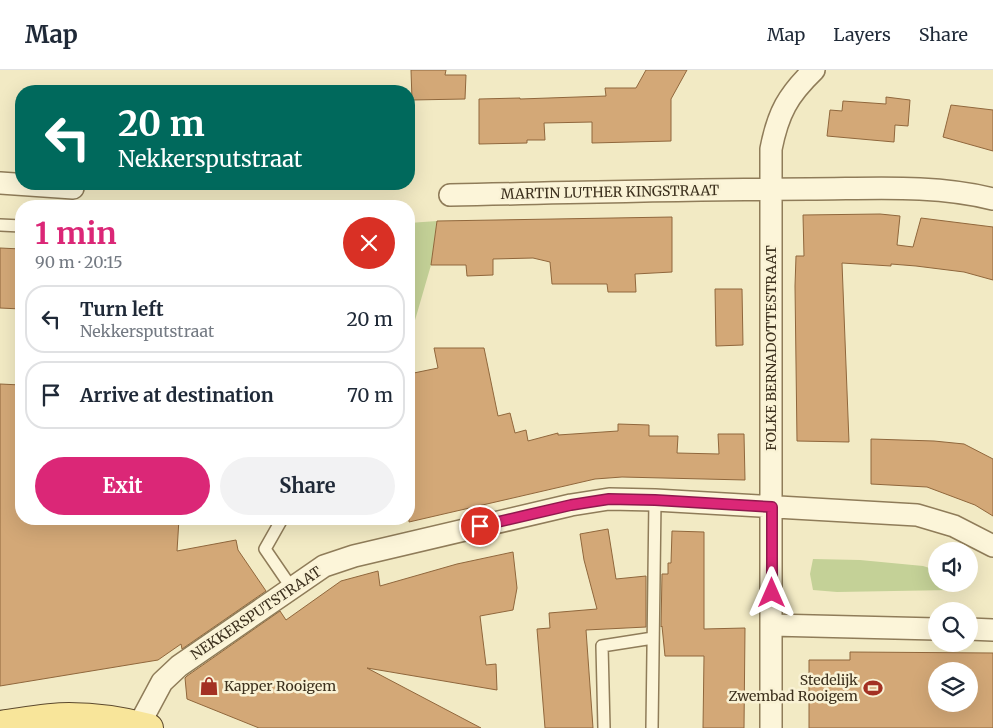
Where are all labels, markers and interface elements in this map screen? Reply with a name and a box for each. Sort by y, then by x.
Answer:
text: Map [25,19,78,50]
text: Map [767,23,805,46]
text: Layers [833,23,891,46]
text: Share [919,23,968,46]
text: 20 m [118,102,205,146]
icon: left [35,105,100,170]
text: Nekkersputstraat [118,145,302,173]
street label: MARTIN LUTHER KINGSTRAAT [501,181,720,203]
text: 1 min [35,214,117,252]
button: close [343,217,395,269]
street label: FOLKE BERNADOTTESTRAAT [762,245,780,451]
text: 90 m · 20:15 [35,252,123,272]
text: Turn left [80,297,164,321]
icon: left [37,305,65,333]
text: 20 m [346,307,393,331]
text: Nekkersputstraat [80,321,214,341]
icon: arrive [37,381,65,409]
text: Arrive at destination [80,383,274,407]
text: 70 m [347,383,393,407]
button: Exit [35,457,210,515]
button: Share [220,457,395,515]
pin [459,505,501,547]
icon: arrive [466,512,494,540]
map controls [928,542,978,712]
button: sound [928,542,978,592]
street label: NEKKERSPUTSTRAAT [187,562,325,663]
position arrow [745,566,797,618]
button: search [928,602,978,652]
button: layers [928,662,978,712]
place label: Stedelijk Zwembad Rooigem [729,671,858,705]
shop icon: Kapper Rooigem [198,675,220,697]
place label: Kapper Rooigem [224,677,336,695]
sports icon: Stedelijk Zwembad Rooigem [862,677,884,699]

